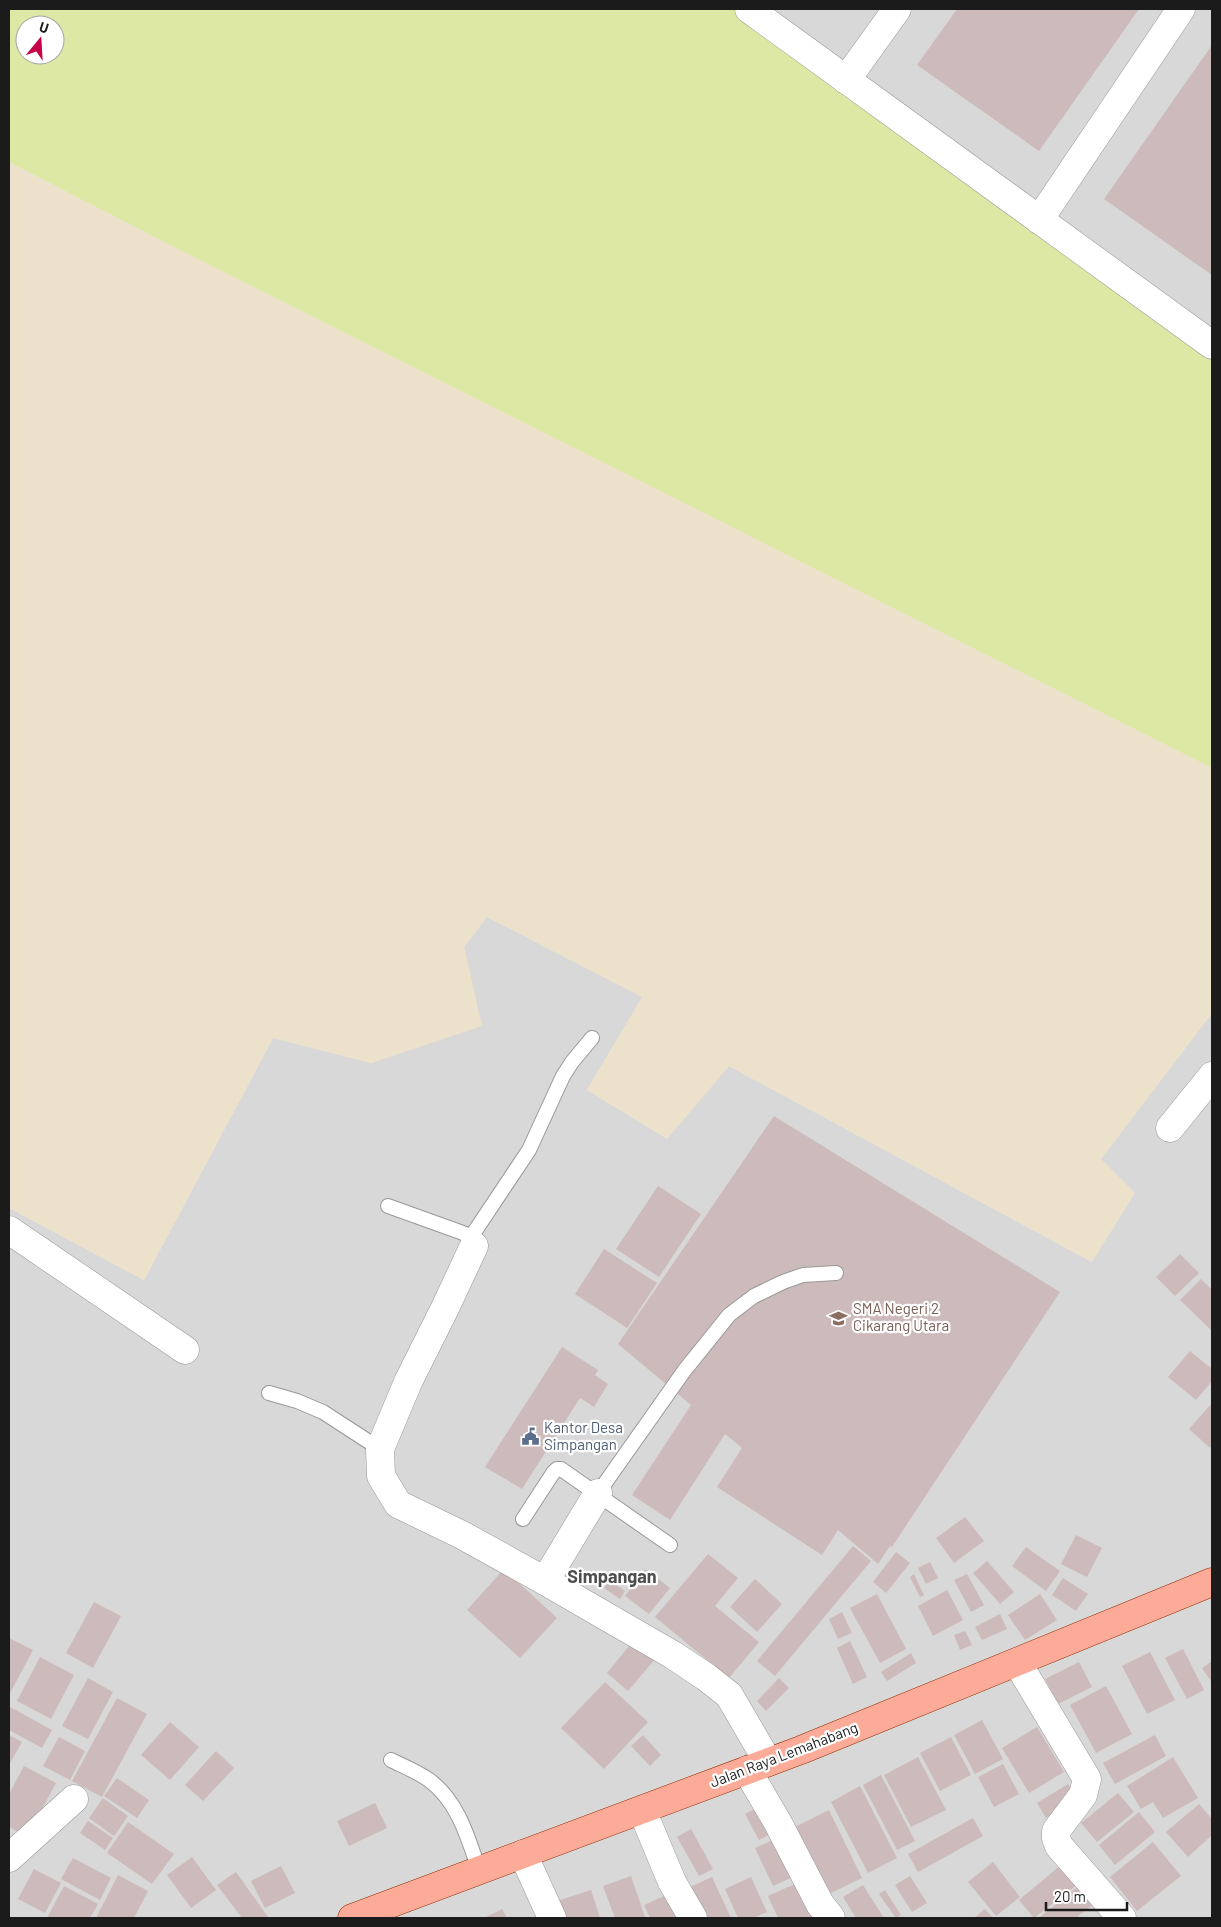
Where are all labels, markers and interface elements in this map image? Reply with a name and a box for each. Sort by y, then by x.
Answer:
north arrow [15,15,65,65]
text: U [37,18,51,37]
place label: SMA Negeri 2 Cikarang Utara [853,1299,949,1334]
school or university icon: SMA Negeri 2 Cikarang Utara [829,1308,849,1328]
place label: Kantor Desa Simpangan [544,1418,623,1453]
public building icon: Kantor Desa Simpangan [520,1427,540,1447]
district label: Simpangan [567,1565,657,1587]
street label: Jalan Raya Lemahabang [707,1718,860,1791]
scale bar [1046,1880,1127,1912]
text: 20 m [1054,1887,1086,1905]

